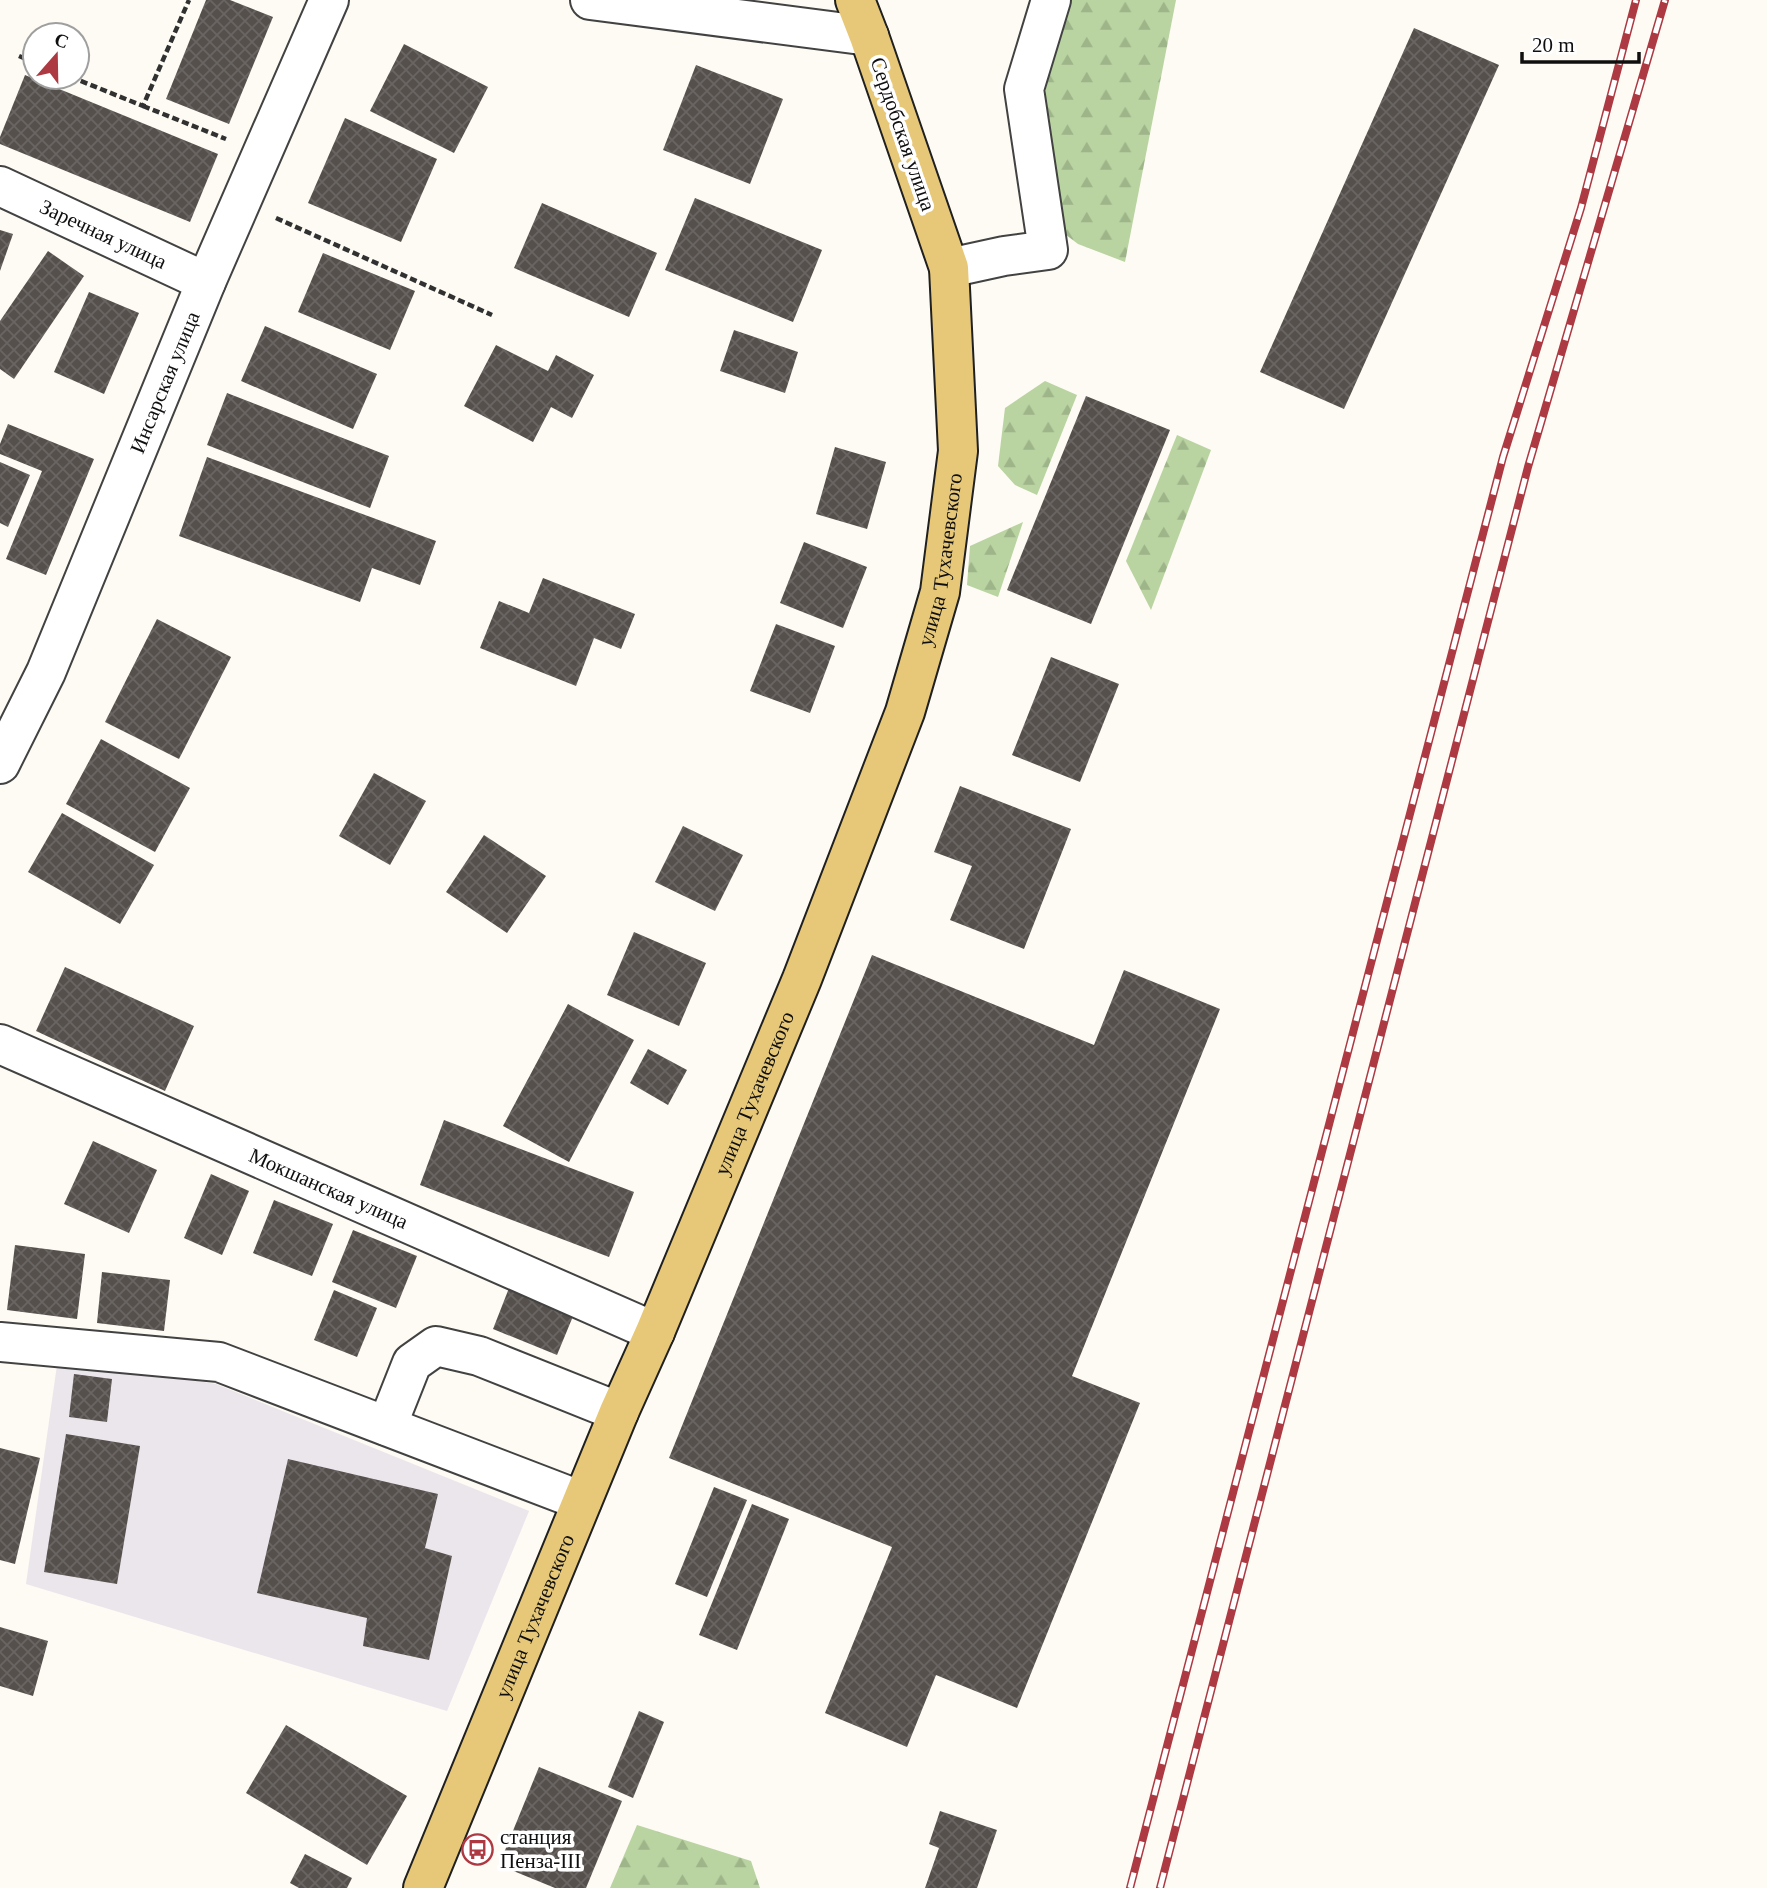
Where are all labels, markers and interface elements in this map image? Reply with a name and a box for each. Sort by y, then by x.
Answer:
north arrow [21,21,91,91]
scale bar [1522,21,1639,65]
text: С [52,28,72,53]
text: 20 m [1532,33,1575,57]
street label: Сердобская улица [865,54,941,215]
street label: Заречная улица [36,194,171,274]
street label: Инсарская улица [125,307,205,457]
street label: улица Тухачевского [913,472,967,649]
street label: улица Тухачевского [710,1008,799,1179]
street label: Мокшанская улица [246,1143,412,1234]
street label: улица Тухачевского [490,1530,579,1702]
place label: станция Пенза-III [500,1825,581,1873]
bus stop icon: станция Пенза-III [460,1832,494,1866]

